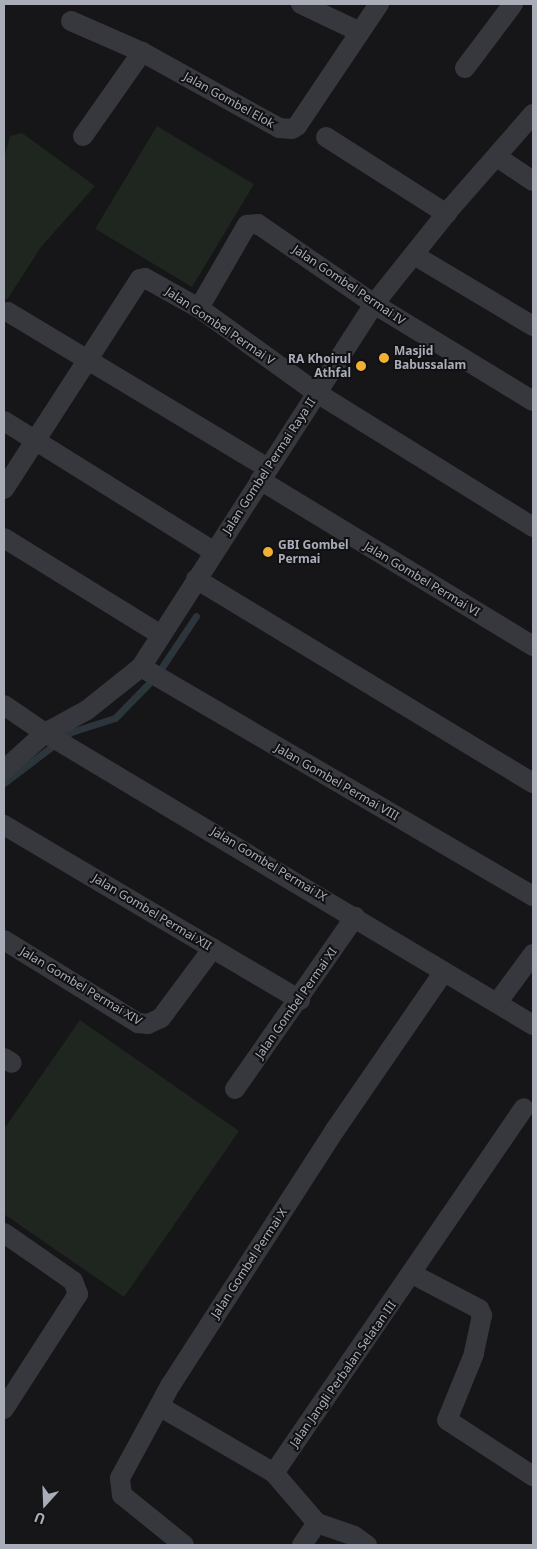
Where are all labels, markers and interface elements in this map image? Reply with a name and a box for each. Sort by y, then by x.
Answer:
street label: Jalan Gombel Elok [181,69,277,131]
street label: Jalan Gombel Permai IV [290,242,408,328]
street label: Jalan Gombel Permai V [163,284,277,368]
place label: Masjid Babussalam [394,344,466,372]
place label: RA Khoirul Athfal [288,352,351,380]
marker: Masjid Babussalam [378,352,390,364]
marker: RA Khoirul Athfal [355,360,367,372]
street label: Jalan Gombel Permai Raya II [220,395,318,537]
place label: GBI Gombel Permai [278,538,349,566]
street label: Jalan Gombel Permai VI [362,539,482,619]
marker: GBI Gombel Permai [262,546,274,558]
street label: Jalan Gombel Permai VIII [273,741,401,823]
street label: Jalan Gombel Permai IX [209,824,329,904]
street label: Jalan Gombel Permai XII [90,871,214,953]
street label: Jalan Gombel Permai XIV [18,944,144,1028]
street label: Jalan Gombel Permai XI [252,945,340,1061]
street label: Jalan Gombel Permai X [208,1205,290,1321]
street label: Jalan Jangli Perbalan Selatan III [287,1298,399,1450]
north arrow [20,1479,70,1529]
text: U [31,1508,48,1529]

